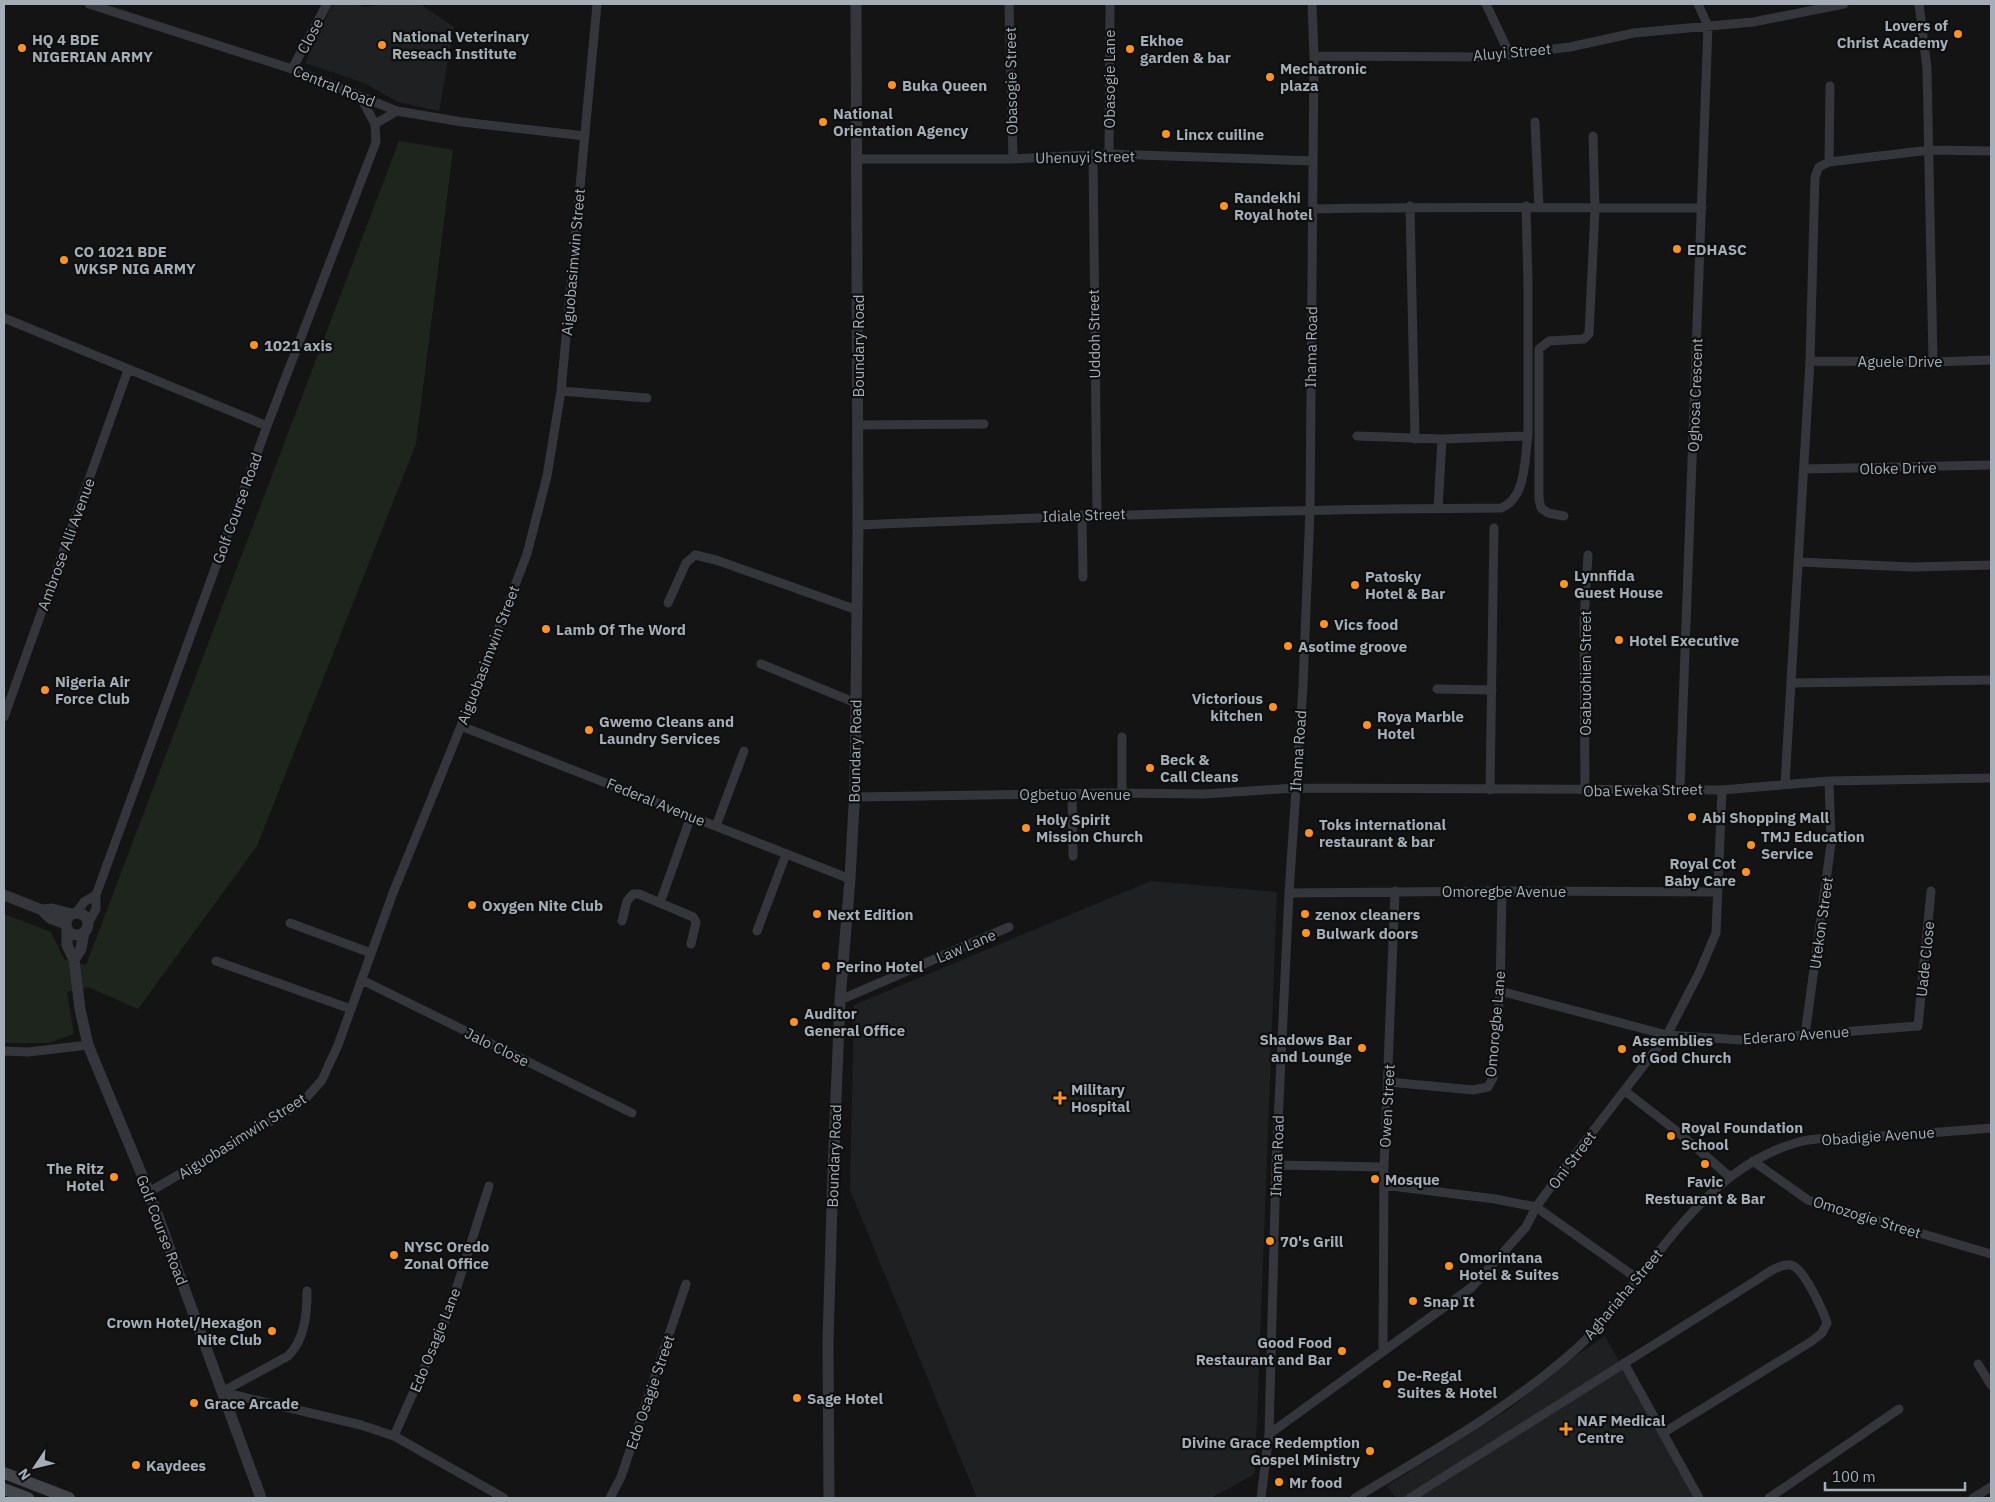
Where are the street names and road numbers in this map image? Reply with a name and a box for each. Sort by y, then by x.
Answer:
street label: Close [293,15,327,57]
street label: Obasogie Street [1001,27,1021,135]
street label: Obasogie Lane [1100,30,1119,128]
street label: Aluyi Street [1472,39,1552,65]
street label: Central Road [290,61,378,111]
street label: Uhenuyi Street [1035,147,1135,167]
street label: Aiguobasimwin Street [557,188,589,336]
street label: Uddoh Street [1084,289,1104,379]
street label: Boundary Road [849,294,868,398]
street label: Ihama Road [1301,306,1321,388]
street label: Oghosa Crescent [1684,338,1706,452]
street label: Aguele Drive [1858,352,1942,371]
street label: Golf Course Road [208,450,266,566]
street label: Oloke Drive [1859,458,1937,478]
street label: Ambrose Alli Avenue [33,475,99,613]
street label: Idiale Street [1042,504,1126,526]
street label: Aiguobasimwin Street [453,583,523,727]
street label: Osabuohien Street [1576,610,1595,736]
street label: Boundary Road [845,699,865,803]
street label: Ihama Road [1286,710,1310,792]
street label: Federal Avenue [604,774,708,830]
street label: Oba Eweka Street [1583,779,1703,801]
street label: Ogbetuo Avenue [1019,785,1131,804]
street label: Utekon Street [1805,876,1837,970]
street label: Omoregbe Avenue [1442,882,1566,901]
street label: Uade Close [1912,920,1938,998]
street label: Law Lane [933,925,999,967]
street label: Omorogbe Lane [1481,970,1509,1078]
street label: Ederaro Avenue [1742,1022,1850,1048]
street label: Jalo Close [462,1023,532,1071]
street label: Owen Street [1375,1064,1399,1148]
street label: Aiguobasimwin Street [174,1089,310,1183]
street label: Boundary Road [823,1104,845,1208]
street label: Ihama Road [1266,1115,1288,1197]
street label: Obadigie Avenue [1821,1123,1935,1149]
street label: Oni Street [1544,1127,1600,1193]
street label: Golf Course Road [132,1172,192,1288]
street label: Omozogie Street [1811,1192,1923,1242]
street label: Aghariaha Street [1580,1245,1666,1343]
street label: Edo Osagie Lane [405,1285,465,1395]
street label: Edo Osagie Street [622,1332,678,1452]

